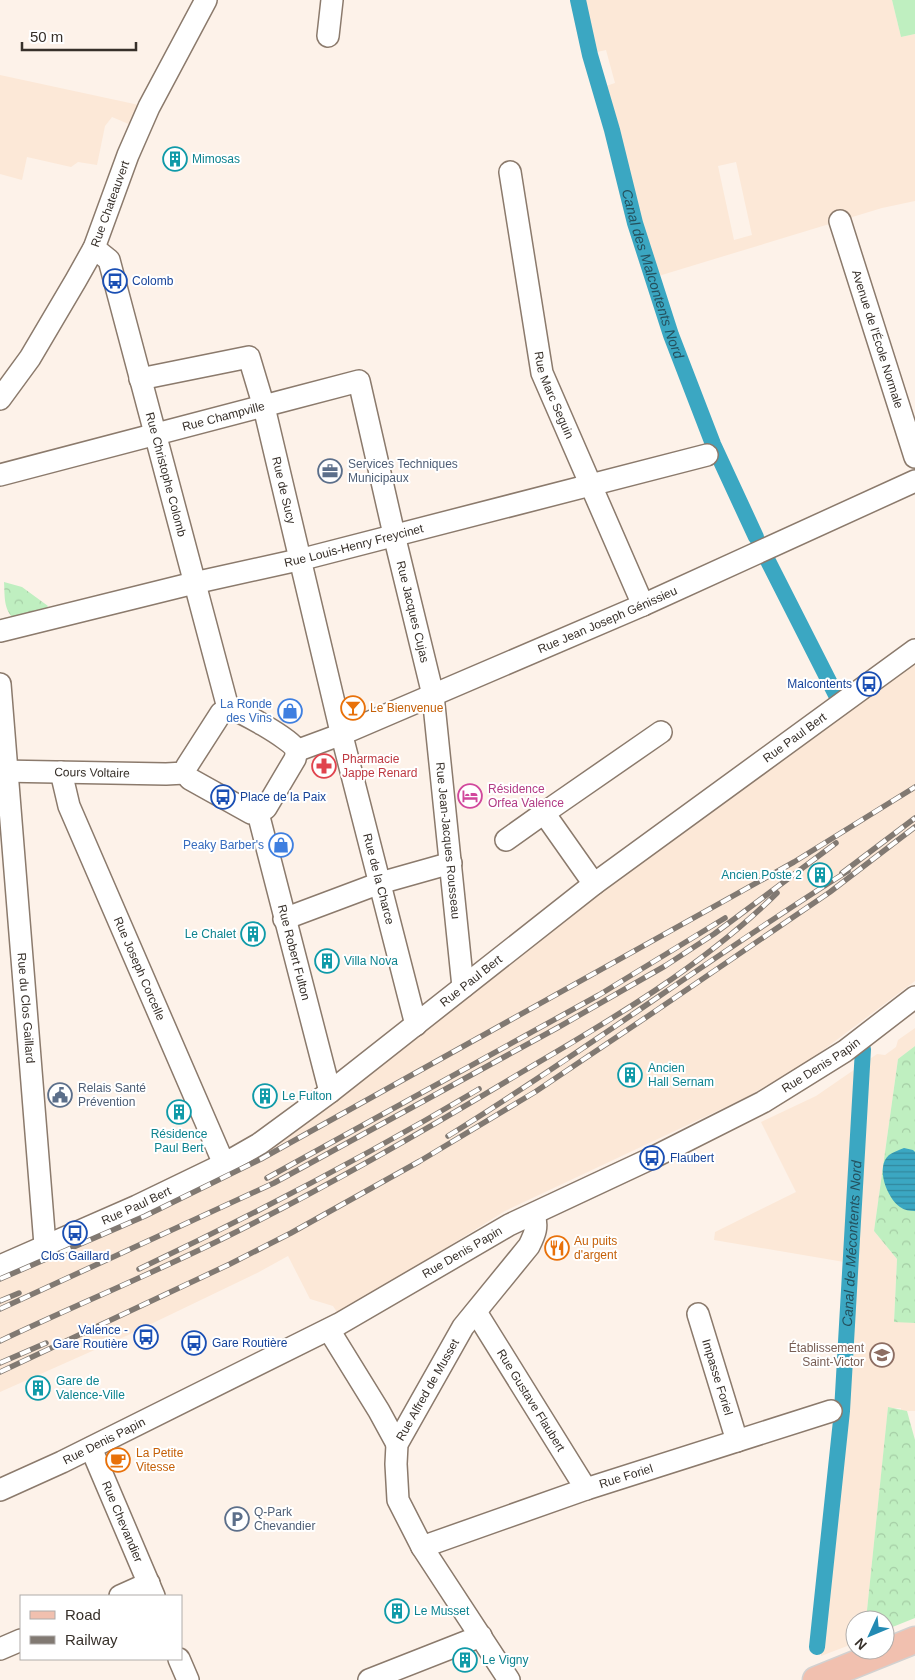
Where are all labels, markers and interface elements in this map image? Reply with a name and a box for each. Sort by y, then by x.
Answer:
scale bar [22,20,136,52]
text: 50 m [30,28,63,45]
building icon: Mimosas [162,146,188,172]
place label: Mimosas [192,152,240,166]
street label: Rue Chateauvert [88,158,133,249]
water label: Canal des Malcontents Nord [619,187,688,362]
bus stop icon: Colomb [102,268,128,294]
street label: Avenue de l'École Normale [849,268,906,410]
place label: Colomb [132,274,174,288]
street label: Rue Marc Seguin [532,350,577,441]
street label: Rue Champville [181,399,267,434]
street label: Rue Christophe Colomb [143,411,189,538]
street label: Rue de Sucy [269,455,298,525]
place label: Services Techniques Municipaux [348,457,458,485]
office icon: Services Techniques Municipaux [317,458,343,484]
street label: Rue Louis-Henry Freycinet [283,521,425,570]
street label: Rue Jacques Cujas [394,559,432,664]
street label: Rue Jean Joseph Génissieu [536,583,679,656]
bus stop icon: Malcontents [856,671,882,697]
place label: Malcontents [787,677,852,691]
bar icon: Le Bienvenue [340,695,366,721]
place label: La Ronde des Vins [220,697,272,725]
shop icon: La Ronde des Vins [277,698,303,724]
place label: Le Bienvenue [370,701,444,715]
street label: Rue Paul Bert [760,710,830,765]
place label: Pharmacie Jappe Renard [342,752,417,780]
pharmacy icon: Pharmacie Jappe Renard [311,753,337,779]
street label: Rue Jean-Jacques Rousseau [433,761,463,920]
street label: Cours Voltaire [54,765,130,780]
place label: Résidence Orfea Valence [488,782,564,810]
hotel icon: Résidence Orfea Valence [457,783,483,809]
bus stop icon: Place de la Paix [210,784,236,810]
place label: Place de la Paix [240,790,326,804]
shop icon: Peaky Barber's [268,832,294,858]
street label: Rue de la Charce [360,832,397,926]
place label: Peaky Barber's [183,838,264,852]
building icon: Ancien Poste 2 [807,862,833,888]
place label: Ancien Poste 2 [721,868,802,882]
street label: Rue Robert Fulton [275,903,313,1002]
street label: Rue Joseph Corcelle [111,915,168,1023]
building icon: Le Chalet [240,921,266,947]
place label: Le Chalet [185,927,237,941]
building icon: Villa Nova [314,948,340,974]
street label: Rue du Clos Gaillard [15,952,37,1064]
street label: Rue Paul Bert [437,952,505,1010]
place label: Villa Nova [344,954,398,968]
street label: Rue Denis Papin [779,1035,863,1096]
place label: Ancien Hall Sernam [648,1061,714,1089]
building icon: Ancien Hall Sernam [617,1062,643,1088]
place label: Relais Santé Prévention [78,1081,146,1109]
public building icon: Relais Santé Prévention [47,1082,73,1108]
building icon: Le Fulton [252,1083,278,1109]
place label: Le Fulton [282,1089,332,1103]
building icon: Résidence Paul Bert [166,1099,192,1125]
place label: Résidence Paul Bert [151,1127,208,1155]
bus stop icon: Flaubert [639,1145,665,1171]
place label: Flaubert [670,1151,715,1165]
water label: Canal de Mécontents Nord [839,1159,865,1327]
street label: Rue Paul Bert [99,1183,174,1228]
bus stop icon: Clos Gaillard [62,1220,88,1246]
street label: Rue Denis Papin [420,1224,505,1281]
place label: Au puits d'argent [574,1234,618,1262]
restaurant icon: Au puits d'argent [544,1235,570,1261]
place label: Clos Gaillard [41,1249,109,1263]
place label: Valence - Gare Routière [53,1323,128,1351]
bus stop icon: Valence - Gare Routière [133,1324,159,1350]
bus stop icon: Gare Routière [181,1330,207,1356]
place label: Gare Routière [212,1336,288,1350]
street label: Rue Alfred de Musset [393,1336,462,1443]
street label: Impasse Foriel [699,1337,736,1417]
place label: Établissement Saint-Victor [789,1340,865,1369]
school or university icon: Établissement Saint-Victor [869,1342,895,1368]
street label: Rue Gustave Flaubert [494,1347,568,1455]
place label: Gare de Valence-Ville [56,1374,125,1402]
building icon: Gare de Valence-Ville [25,1375,51,1401]
street label: Rue Denis Papin [61,1415,148,1467]
place label: La Petite Vitesse [136,1446,184,1474]
cafe icon: La Petite Vitesse [105,1447,131,1473]
street label: Rue Foriel [598,1461,655,1491]
street label: Rue Chevandier [99,1479,146,1564]
place label: Q-Park Chevandier [254,1505,315,1533]
parking icon: Q-Park Chevandier [224,1506,250,1532]
legend [20,1595,182,1660]
building icon: Le Musset [384,1598,410,1624]
place label: Le Musset [414,1604,470,1618]
text: Road [65,1606,101,1623]
north arrow [845,1610,895,1660]
text: Railway [65,1631,118,1648]
text: N [851,1635,870,1653]
building icon: Le Vigny [452,1647,478,1673]
place label: Le Vigny [482,1653,528,1667]

